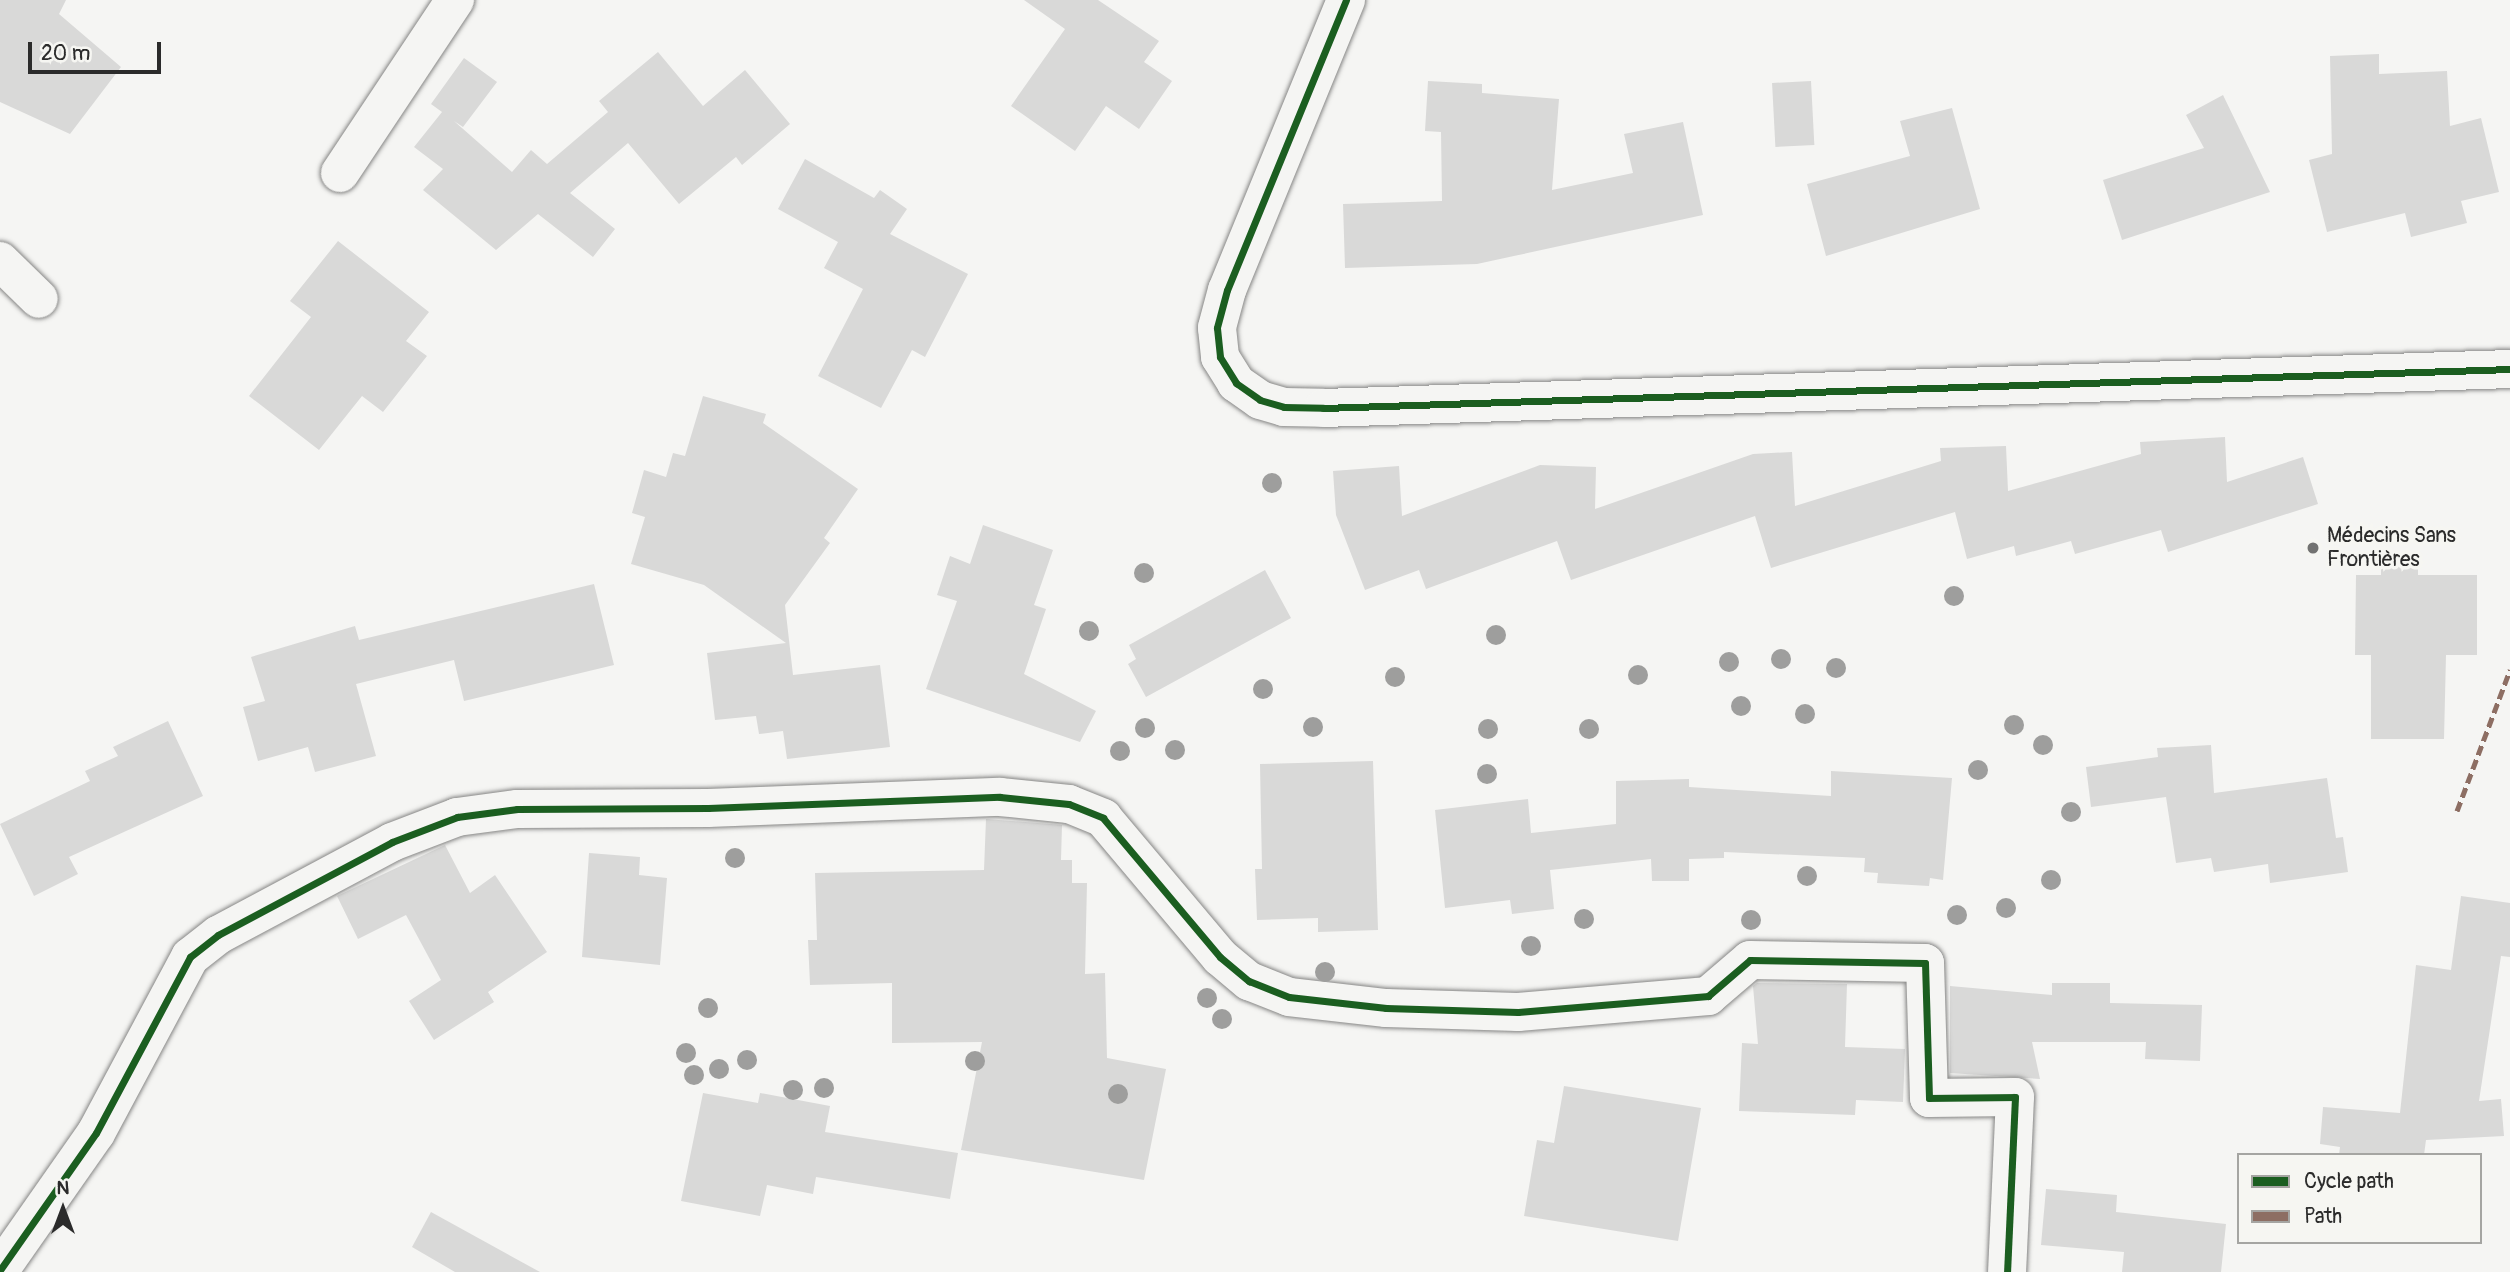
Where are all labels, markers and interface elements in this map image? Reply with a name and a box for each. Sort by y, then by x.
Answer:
scale bar [32,28,164,72]
text: 20 m [41,40,90,67]
place label: Médecins Sans Frontières [2327,523,2456,573]
marker: Médecins Sans Frontières [2305,540,2321,556]
legend [2237,1153,2482,1244]
text: Cycle path [2304,1168,2394,1195]
north arrow [28,1174,98,1244]
text: N [57,1176,69,1200]
text: Path [2304,1203,2342,1230]

